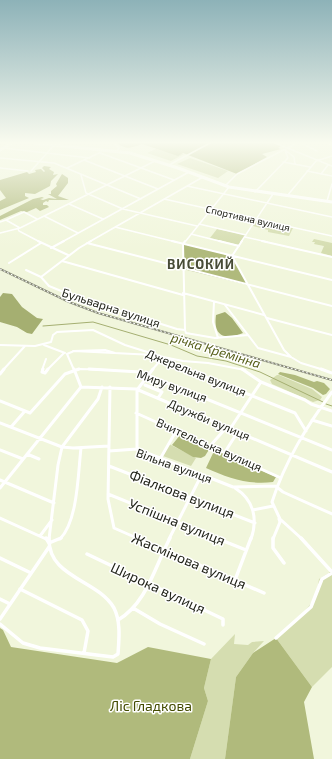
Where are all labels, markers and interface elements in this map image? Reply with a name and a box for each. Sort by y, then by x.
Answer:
street label: Спортивна вулиця [204,202,291,235]
district label: ВИСОКИЙ [167,256,235,272]
street label: Бульварна вулиця [60,285,162,331]
water label: річка Кремінна [169,329,263,371]
street label: Джерельна вулиця [144,346,249,400]
street label: Миру вулиця [135,366,209,405]
street label: Дружби вулиця [166,396,252,444]
street label: Вчительська вулиця [154,415,264,475]
street label: Вільна вулиця [134,445,214,486]
street label: Фіалкова вулиця [127,466,237,521]
street label: Успішна вулиця [126,494,228,549]
street label: Жасмінова вулиця [129,529,249,592]
street label: Широка вулиця [108,558,208,617]
park label: Ліс Гладкова [110,697,192,714]

